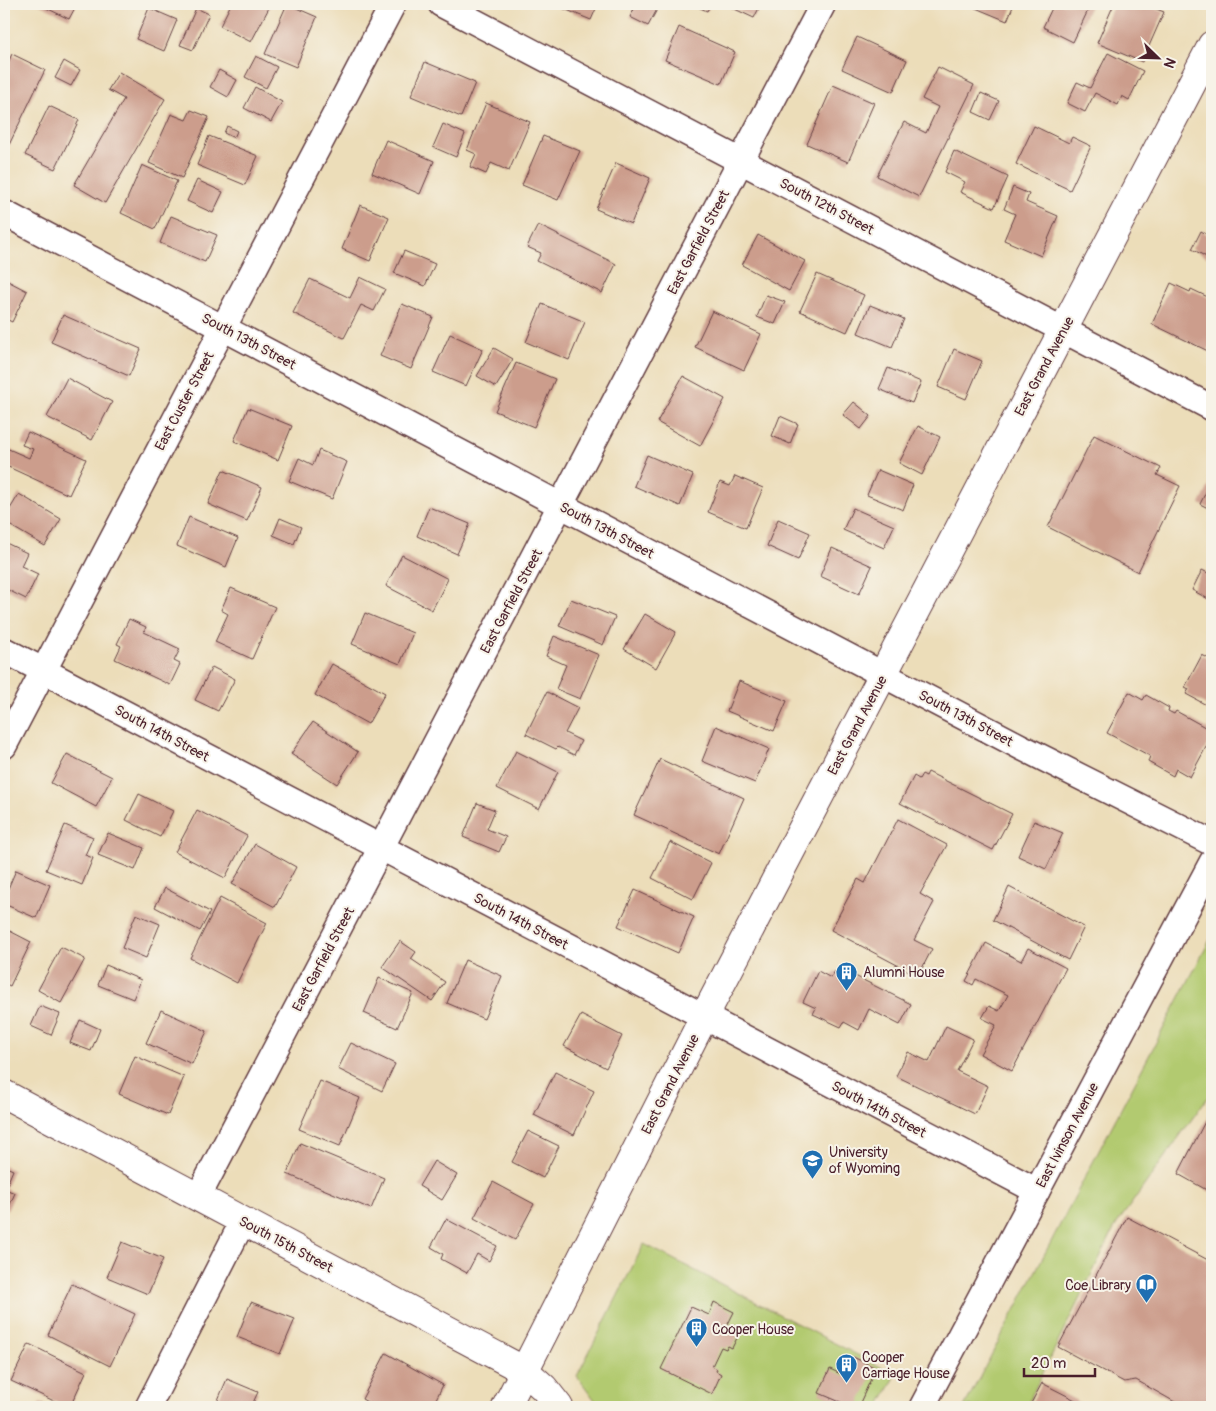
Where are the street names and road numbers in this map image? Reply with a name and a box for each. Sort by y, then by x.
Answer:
street label: South 12th Street [777,174,877,239]
street label: East Garfield Street [664,187,733,297]
street label: South 13th Street [199,309,299,374]
street label: East Grand Avenue [1011,314,1078,419]
street label: East Custer Street [151,349,218,453]
street label: South 13th Street [557,498,657,563]
street label: East Garfield Street [477,546,546,656]
street label: East Grand Avenue [824,673,891,778]
street label: South 13th Street [916,686,1016,751]
street label: South 14th Street [112,701,212,766]
street label: South 14th Street [471,889,571,954]
street label: East Garfield Street [289,904,358,1014]
street label: East Grand Avenue [638,1031,703,1137]
street label: South 14th Street [829,1077,929,1142]
street label: East Ivinson Avenue [1033,1080,1102,1191]
street label: South 15th Street [236,1212,336,1277]

